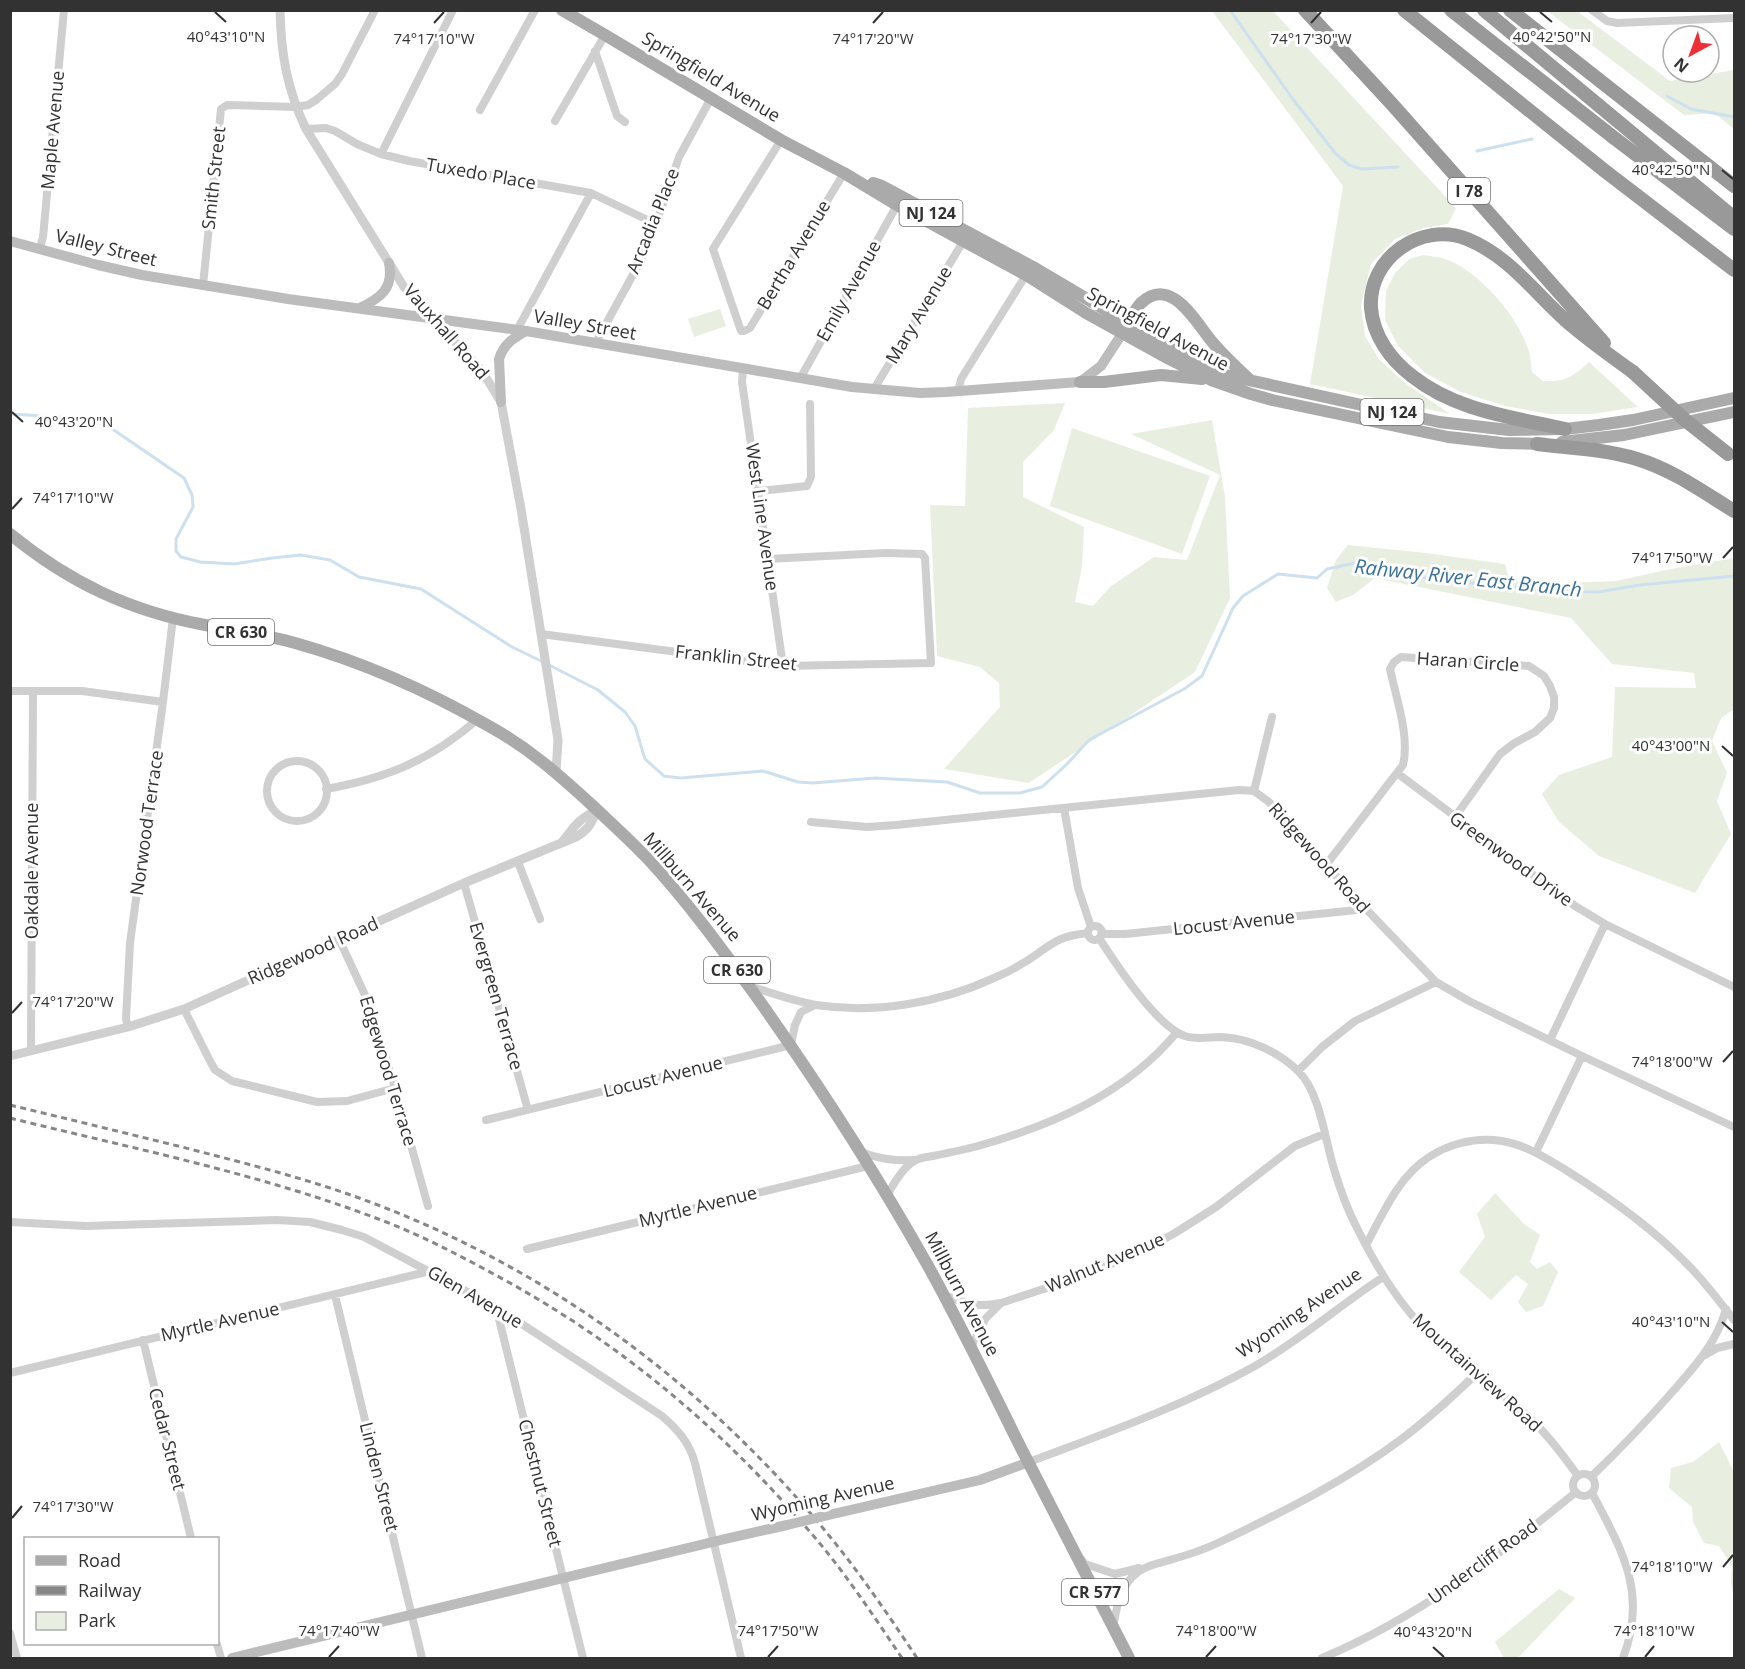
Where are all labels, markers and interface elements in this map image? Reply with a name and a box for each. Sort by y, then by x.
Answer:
north arrow [1661,24,1721,84]
street label: Springfield Avenue [638,25,785,127]
text: 40°43'10"N [187,26,265,46]
text: 40°42'50"N [1513,26,1591,46]
text: 74°17'10"W [394,28,475,48]
text: 74°17'20"W [833,28,914,48]
text: 74°17'30"W [1271,28,1352,48]
text: N [1669,53,1693,78]
street label: Maple Avenue [35,69,69,190]
street label: Smith Street [196,125,230,231]
street label: Tuxedo Place [424,152,538,194]
text: 40°42'50"N [1632,159,1710,179]
street label: Arcadia Place [620,164,684,277]
road number: I 78 [1448,178,1490,204]
street label: Bertha Avenue [751,195,835,314]
road number: NJ 124 [900,200,962,226]
street label: Valley Street [53,223,160,271]
street label: Emily Avenue [810,236,886,345]
street label: Mary Avenue [880,261,957,368]
street label: Vauxhall Road [399,279,495,384]
street label: Springfield Avenue [1083,281,1234,376]
street label: Valley Street [532,303,638,345]
road number: NJ 124 [1360,399,1424,425]
text: 40°43'20"N [35,411,113,431]
street label: West Line Avenue [741,442,785,592]
text: 74°17'10"W [33,487,114,507]
text: 74°17'50"W [1632,547,1713,567]
water label: Rahway River East Branch [1353,552,1583,603]
road number: CR 630 [208,619,274,645]
street label: Franklin Street [674,639,798,675]
street label: Haran Circle [1416,645,1520,677]
text: 40°43'00"N [1632,735,1710,755]
street label: Norwood Terrace [124,749,168,897]
street label: Ridgewood Road [1264,797,1376,918]
street label: Oakdale Avenue [19,803,43,939]
street label: Greenwood Drive [1445,805,1578,911]
street label: Millburn Avenue [639,827,747,946]
street label: Locust Avenue [1172,904,1296,940]
street label: Ridgewood Road [243,910,382,990]
street label: Evergreen Terrace [464,919,530,1073]
road number: CR 630 [704,957,770,983]
text: 74°17'20"W [33,991,114,1011]
street label: Edgewood Terrace [355,993,423,1149]
street label: Locust Avenue [601,1050,725,1102]
text: 74°18'00"W [1632,1051,1713,1071]
street label: Myrtle Avenue [636,1180,759,1232]
street label: Walnut Avenue [1041,1226,1168,1298]
street label: Millburn Avenue [920,1227,1006,1360]
street label: Glen Avenue [424,1259,527,1333]
street label: Wyoming Avenue [1231,1261,1366,1363]
street label: Myrtle Avenue [158,1296,281,1346]
street label: Mountainview Road [1408,1308,1548,1437]
text: 40°43'10"N [1632,1311,1710,1331]
street label: Cedar Street [144,1385,192,1492]
street label: Chestnut Street [513,1416,568,1549]
street label: Linden Street [355,1419,405,1534]
street label: Wyoming Avenue [749,1470,897,1526]
text: 74°17'30"W [33,1496,114,1516]
street label: Undercliff Road [1423,1513,1542,1609]
legend [24,1537,219,1645]
text: Road [78,1548,121,1572]
text: 74°18'10"W [1632,1556,1713,1576]
text: Railway [78,1578,142,1602]
road number: CR 577 [1062,1579,1128,1605]
text: Park [78,1608,116,1632]
text: 74°17'40"W [299,1620,380,1640]
text: 74°17'50"W [738,1620,819,1640]
text: 74°18'00"W [1176,1620,1257,1640]
text: 74°18'10"W [1614,1620,1695,1640]
text: 40°43'20"N [1394,1621,1472,1641]

